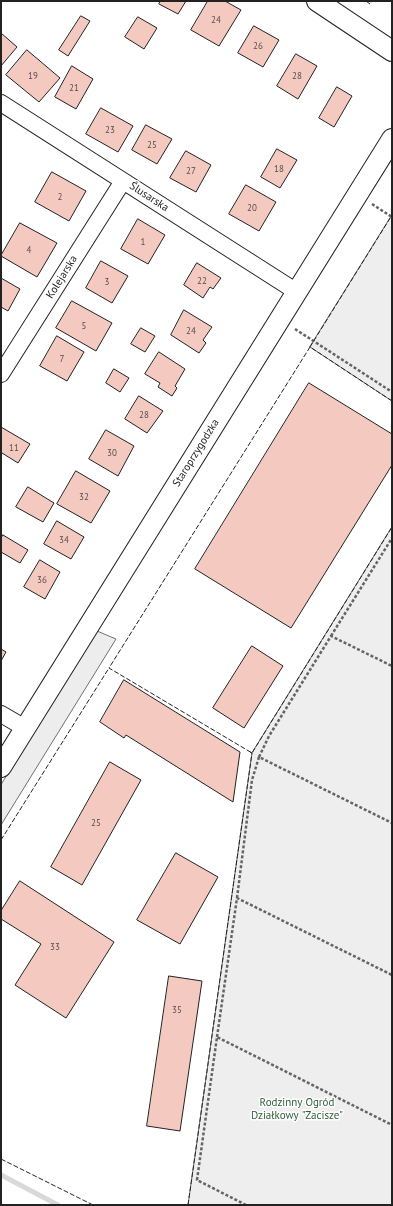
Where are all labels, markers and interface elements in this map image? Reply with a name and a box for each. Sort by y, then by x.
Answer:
house number: 24 [211,15,221,25]
house number: 26 [253,41,263,51]
house number: 19 [28,71,38,81]
house number: 28 [292,71,302,81]
house number: 21 [69,83,79,93]
house number: 23 [105,125,115,135]
house number: 25 [147,140,157,150]
house number: 18 [274,164,284,174]
house number: 27 [186,166,196,176]
street label: Ślusarska [127,179,171,215]
house number: 2 [58,192,62,202]
house number: 20 [247,203,257,213]
house number: 1 [141,237,145,247]
house number: 4 [27,245,31,255]
street label: Kolejarska [44,253,80,301]
house number: 22 [197,276,207,286]
house number: 3 [105,277,109,287]
house number: 5 [82,321,86,331]
house number: 24 [186,326,196,336]
house number: 7 [60,354,64,364]
house number: 28 [139,410,149,420]
street label: Staroprzygodzka [170,417,222,489]
house number: 11 [9,443,19,453]
house number: 30 [107,448,117,458]
house number: 32 [79,492,89,502]
house number: 34 [59,535,69,545]
house number: 36 [37,575,47,585]
house number: 25 [91,818,101,828]
house number: 33 [50,942,60,952]
house number: 35 [172,1005,182,1015]
park label: Rodzinny Ogród Działkowy "Zacisze" [251,1096,343,1122]

